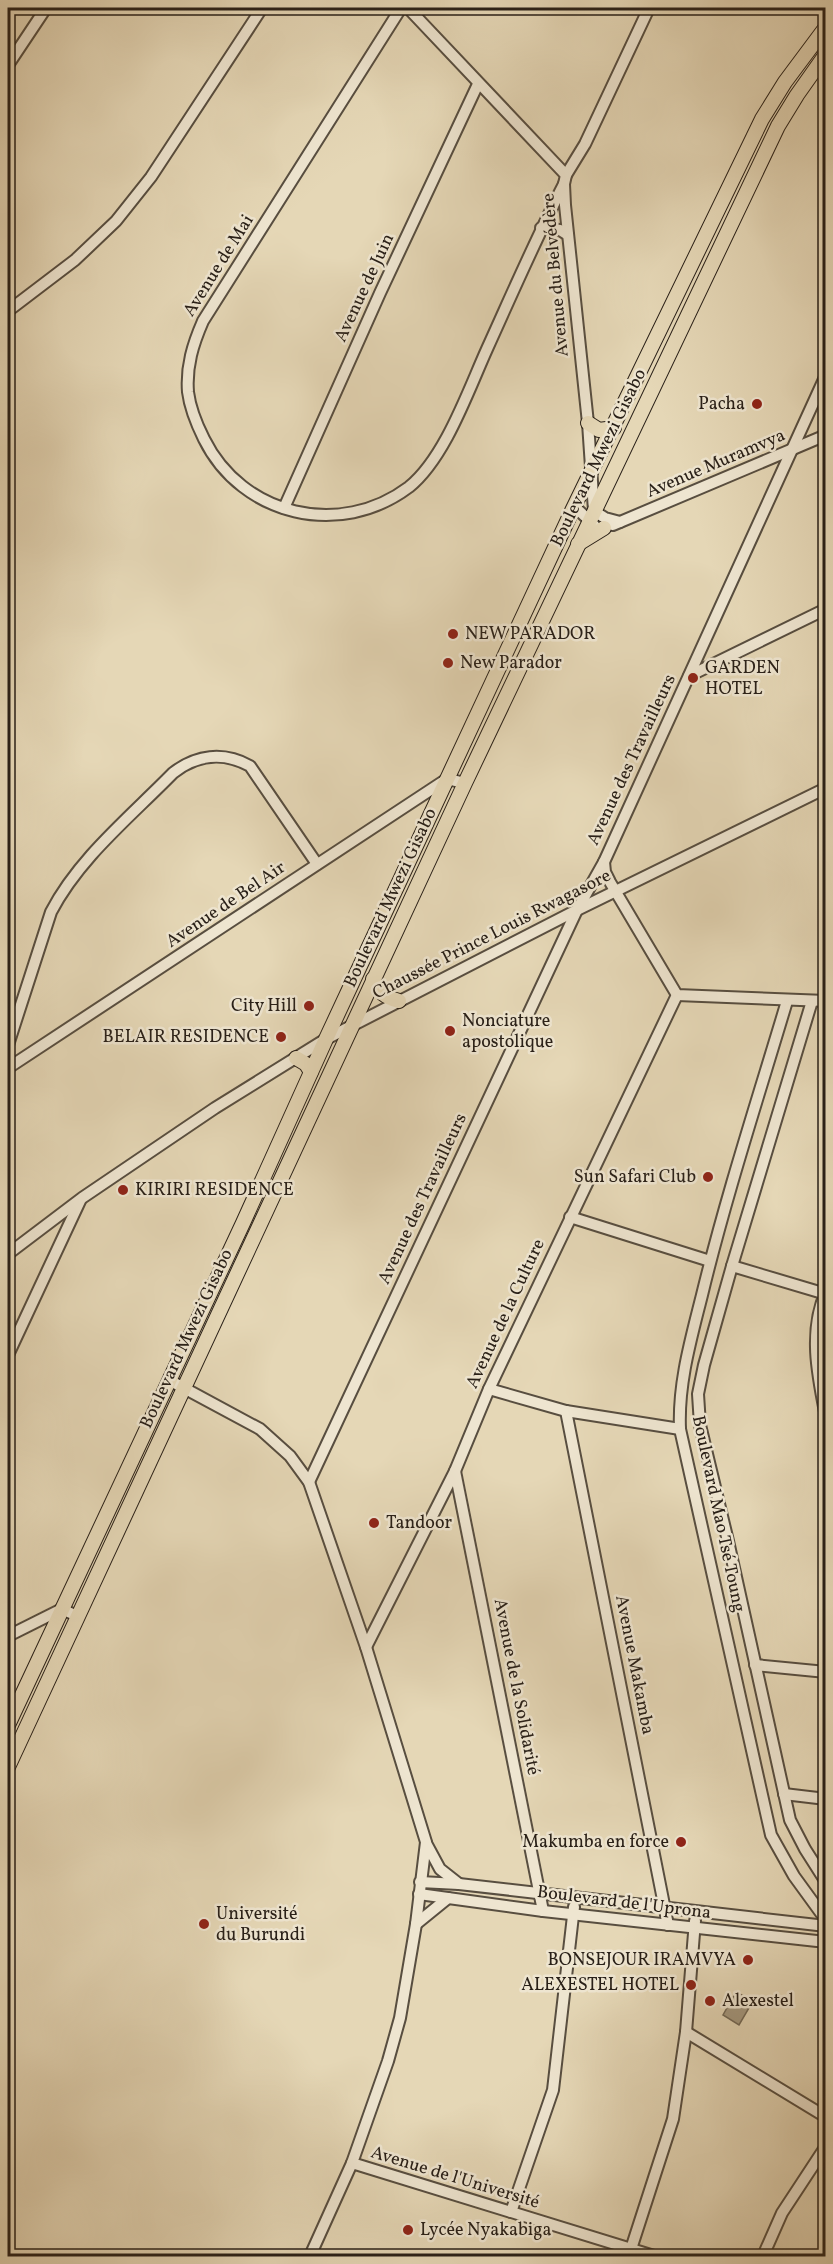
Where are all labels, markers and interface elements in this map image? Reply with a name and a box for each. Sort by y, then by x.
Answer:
street label: Avenue du Belvédère [536,192,576,358]
street label: Avenue de Mai [178,210,260,322]
street label: Avenue de Juin [329,229,401,346]
street label: Boulevard Mwezi Gisabo [545,365,653,551]
place label: Pacha [698,392,745,417]
marker: Pacha [750,397,764,411]
street label: Avenue Muramvya [643,423,789,505]
place label: NEW PARADOR [465,622,596,647]
marker: NEW PARADOR [446,627,460,641]
place label: New Parador [460,651,562,676]
marker: New Parador [441,656,455,670]
place label: GARDEN HOTEL [705,656,780,702]
street label: Avenue des Travailleurs [581,670,683,850]
marker: GARDEN HOTEL [686,671,700,685]
street label: Boulevard Mwezi Gisabo [338,804,444,992]
street label: Avenue de Bel Air [161,855,291,954]
street label: Chaussée Prince Louis Rwagasore [368,864,616,1006]
place label: City Hill [231,994,297,1019]
marker: City Hill [302,999,316,1013]
place label: Nonciature apostolique [462,1009,553,1055]
marker: Nonciature apostolique [443,1024,457,1038]
place label: BELAIR RESIDENCE [103,1025,269,1050]
marker: BELAIR RESIDENCE [274,1030,288,1044]
street label: Avenue des Travailleurs [372,1109,474,1289]
place label: Sun Safari Club [574,1165,696,1190]
marker: Sun Safari Club [701,1170,715,1184]
place label: KIRIRI RESIDENCE [135,1178,294,1203]
marker: KIRIRI RESIDENCE [116,1183,130,1197]
street label: Avenue de la Culture [460,1235,552,1393]
street label: Boulevard Mwezi Gisabo [134,1245,240,1433]
street label: Boulevard Mao Tsé Toung [685,1413,751,1615]
place label: Tandoor [386,1511,452,1536]
marker: Tandoor [367,1516,381,1530]
street label: Avenue Makamba [608,1593,660,1737]
street label: Avenue de la Solidarité [487,1596,545,1778]
place label: Makumba en force [522,1830,669,1855]
marker: Makumba en force [674,1835,688,1849]
street label: Boulevard de l'Uprona [536,1880,712,1926]
place label: Université du Burundi [216,1902,305,1948]
marker: Université du Burundi [197,1917,211,1931]
place label: BONSEJOUR IRAMVYA [548,1948,736,1973]
marker: BONSEJOUR IRAMVYA [741,1953,755,1967]
place label: ALEXESTEL HOTEL [521,1973,679,1998]
marker: ALEXESTEL HOTEL [684,1978,698,1992]
place label: Alexestel [722,1989,794,2014]
marker: Alexestel [703,1994,717,2008]
street label: Avenue de l'Université [368,2140,542,2216]
place label: Lycée Nyakabiga [420,2218,551,2243]
marker: Lycée Nyakabiga [401,2223,415,2237]

